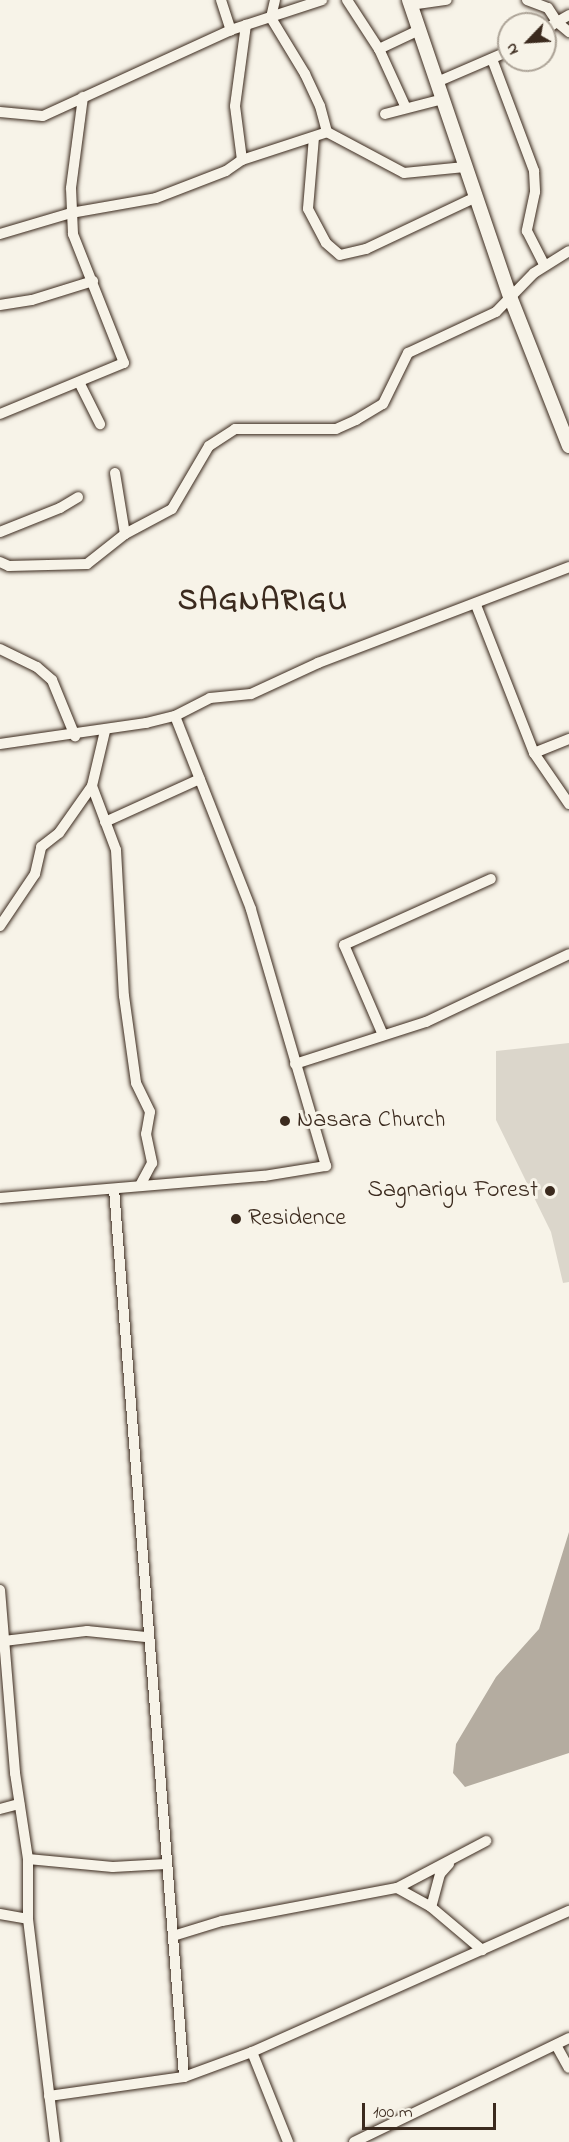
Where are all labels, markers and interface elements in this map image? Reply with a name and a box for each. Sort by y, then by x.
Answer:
north arrow [497,12,557,72]
text: N [499,39,526,59]
district label: SAGNARIGU [178,584,348,620]
place label: Nasara Church [297,1107,445,1135]
marker: Nasara Church [278,1114,292,1128]
place label: Sagnarigu Forest [367,1177,538,1205]
marker: Sagnarigu Forest [543,1184,557,1198]
place label: Residence [248,1205,346,1233]
marker: Residence [229,1212,243,1226]
scale bar [365,2091,498,2129]
text: 100 m [373,2100,413,2126]

